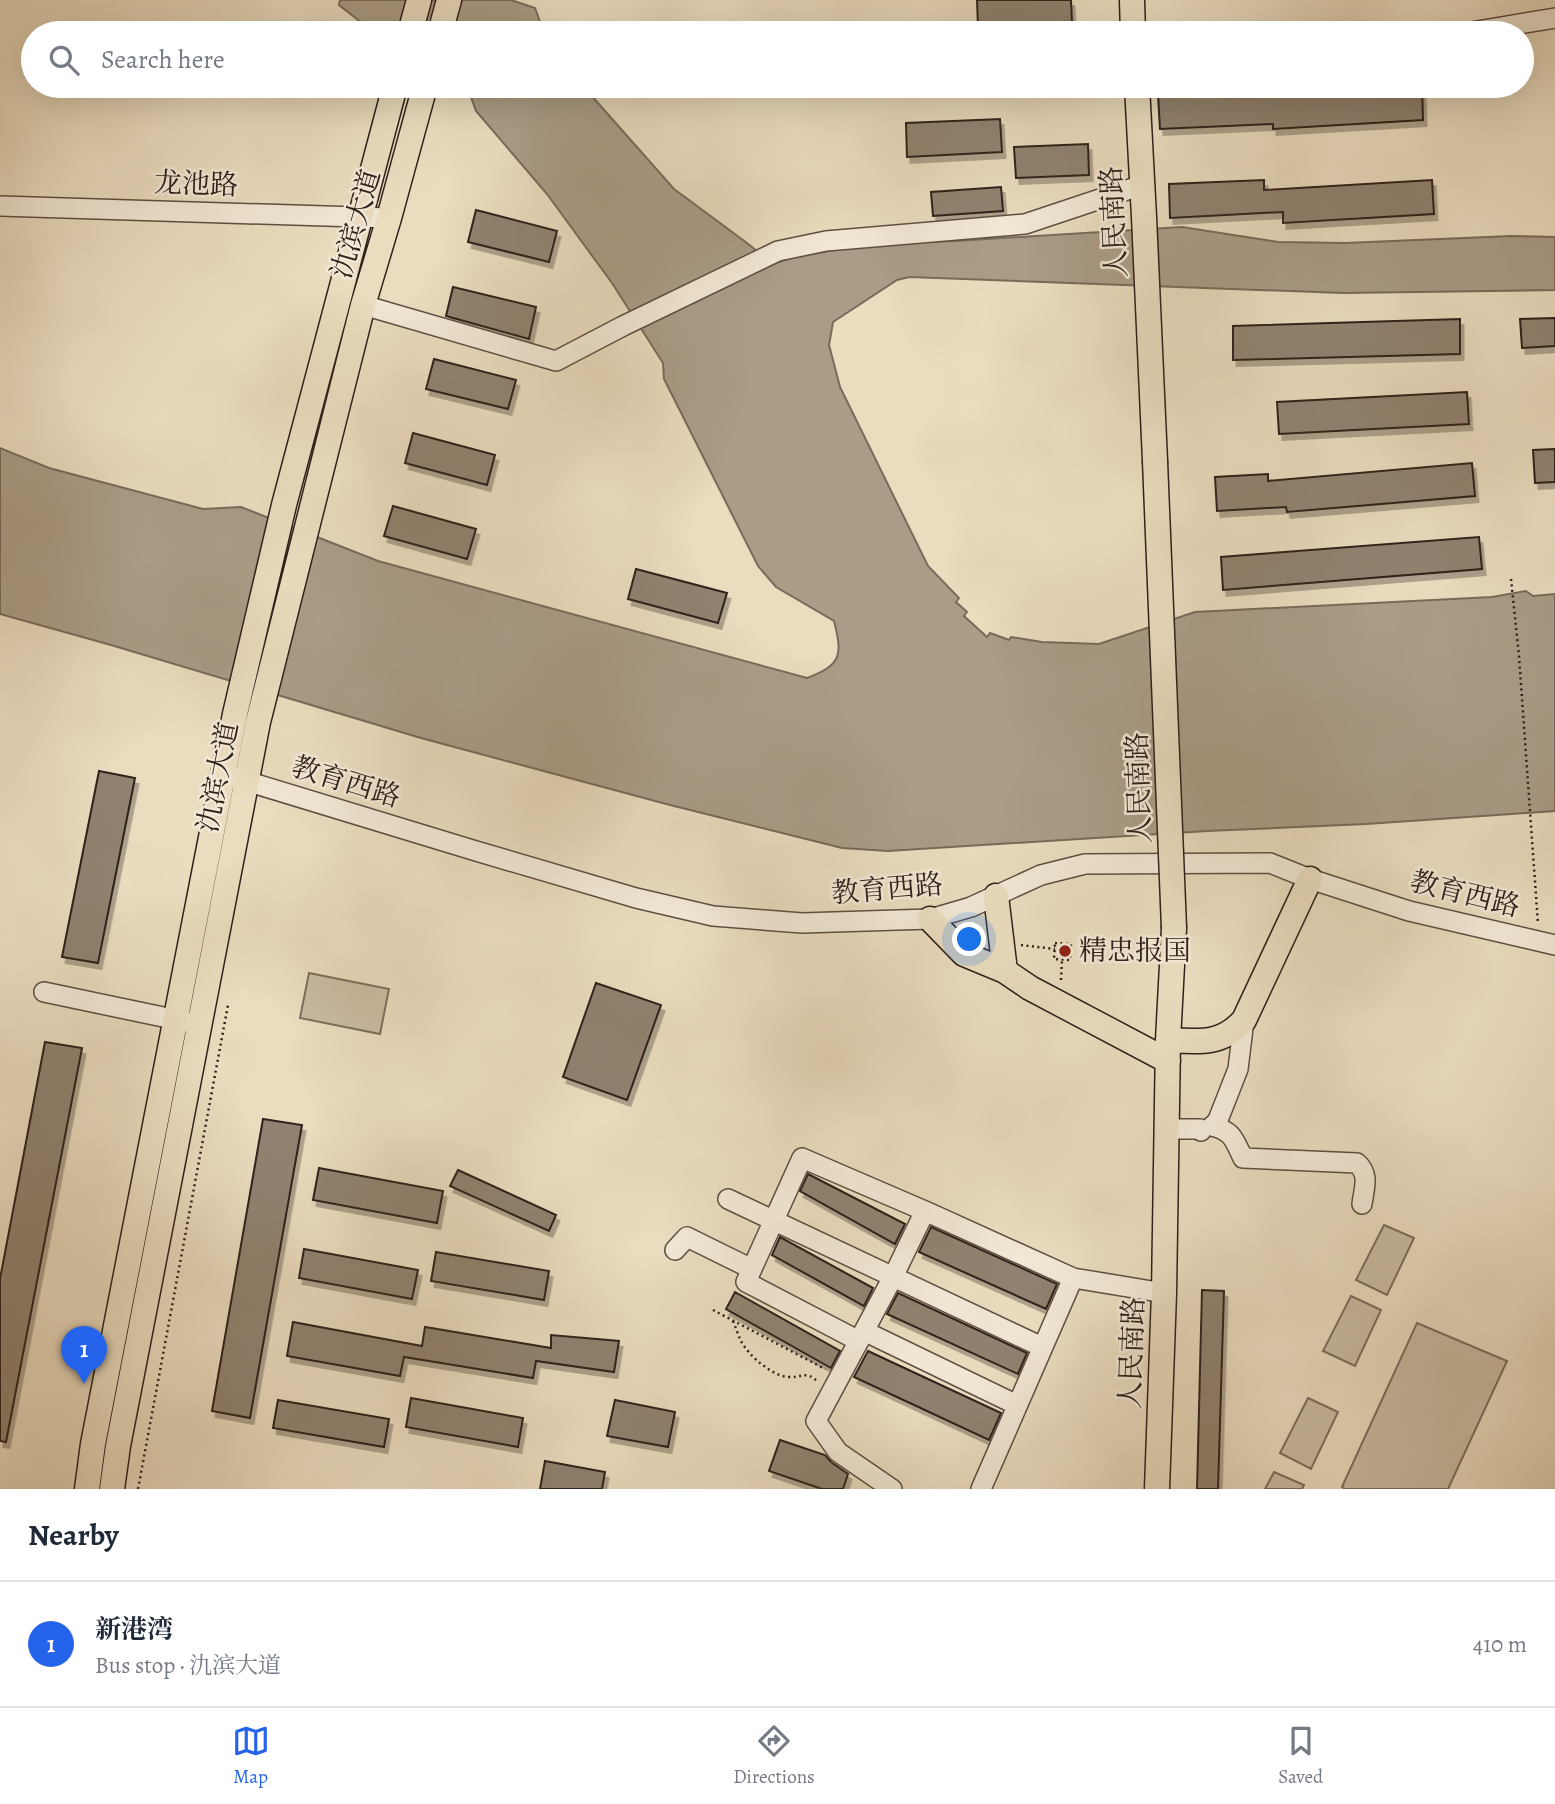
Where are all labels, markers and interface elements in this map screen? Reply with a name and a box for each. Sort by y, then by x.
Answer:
search box [21,21,1534,98]
icon: search [45,41,83,79]
text: Search here [101,42,225,77]
street label: 龙池路 [153,164,239,204]
street label: 氿滨大道 [322,165,390,283]
street label: 人民南路 [1092,165,1136,279]
street label: 氿滨大道 [189,718,247,836]
street label: 人民南路 [1118,731,1160,845]
street label: 教育西路 [287,747,405,817]
street label: 教育西路 [1406,862,1524,926]
street label: 教育西路 [830,865,944,913]
your location [952,922,986,956]
place label: 精忠报国 [1079,932,1191,970]
marker: 精忠报国 [1057,943,1073,959]
street label: 人民南路 [1111,1296,1153,1410]
pin: 1 [61,1326,107,1384]
text: Nearby [28,1515,119,1555]
text: 新港湾 [95,1612,173,1647]
text: 1 [47,1629,55,1660]
text: 410 m [1473,1629,1527,1660]
text: Bus stop · 氿滨大道 [95,1650,281,1681]
tab: Map [232,1722,270,1790]
tab: Directions [733,1722,815,1790]
tab: Saved [1278,1722,1323,1790]

